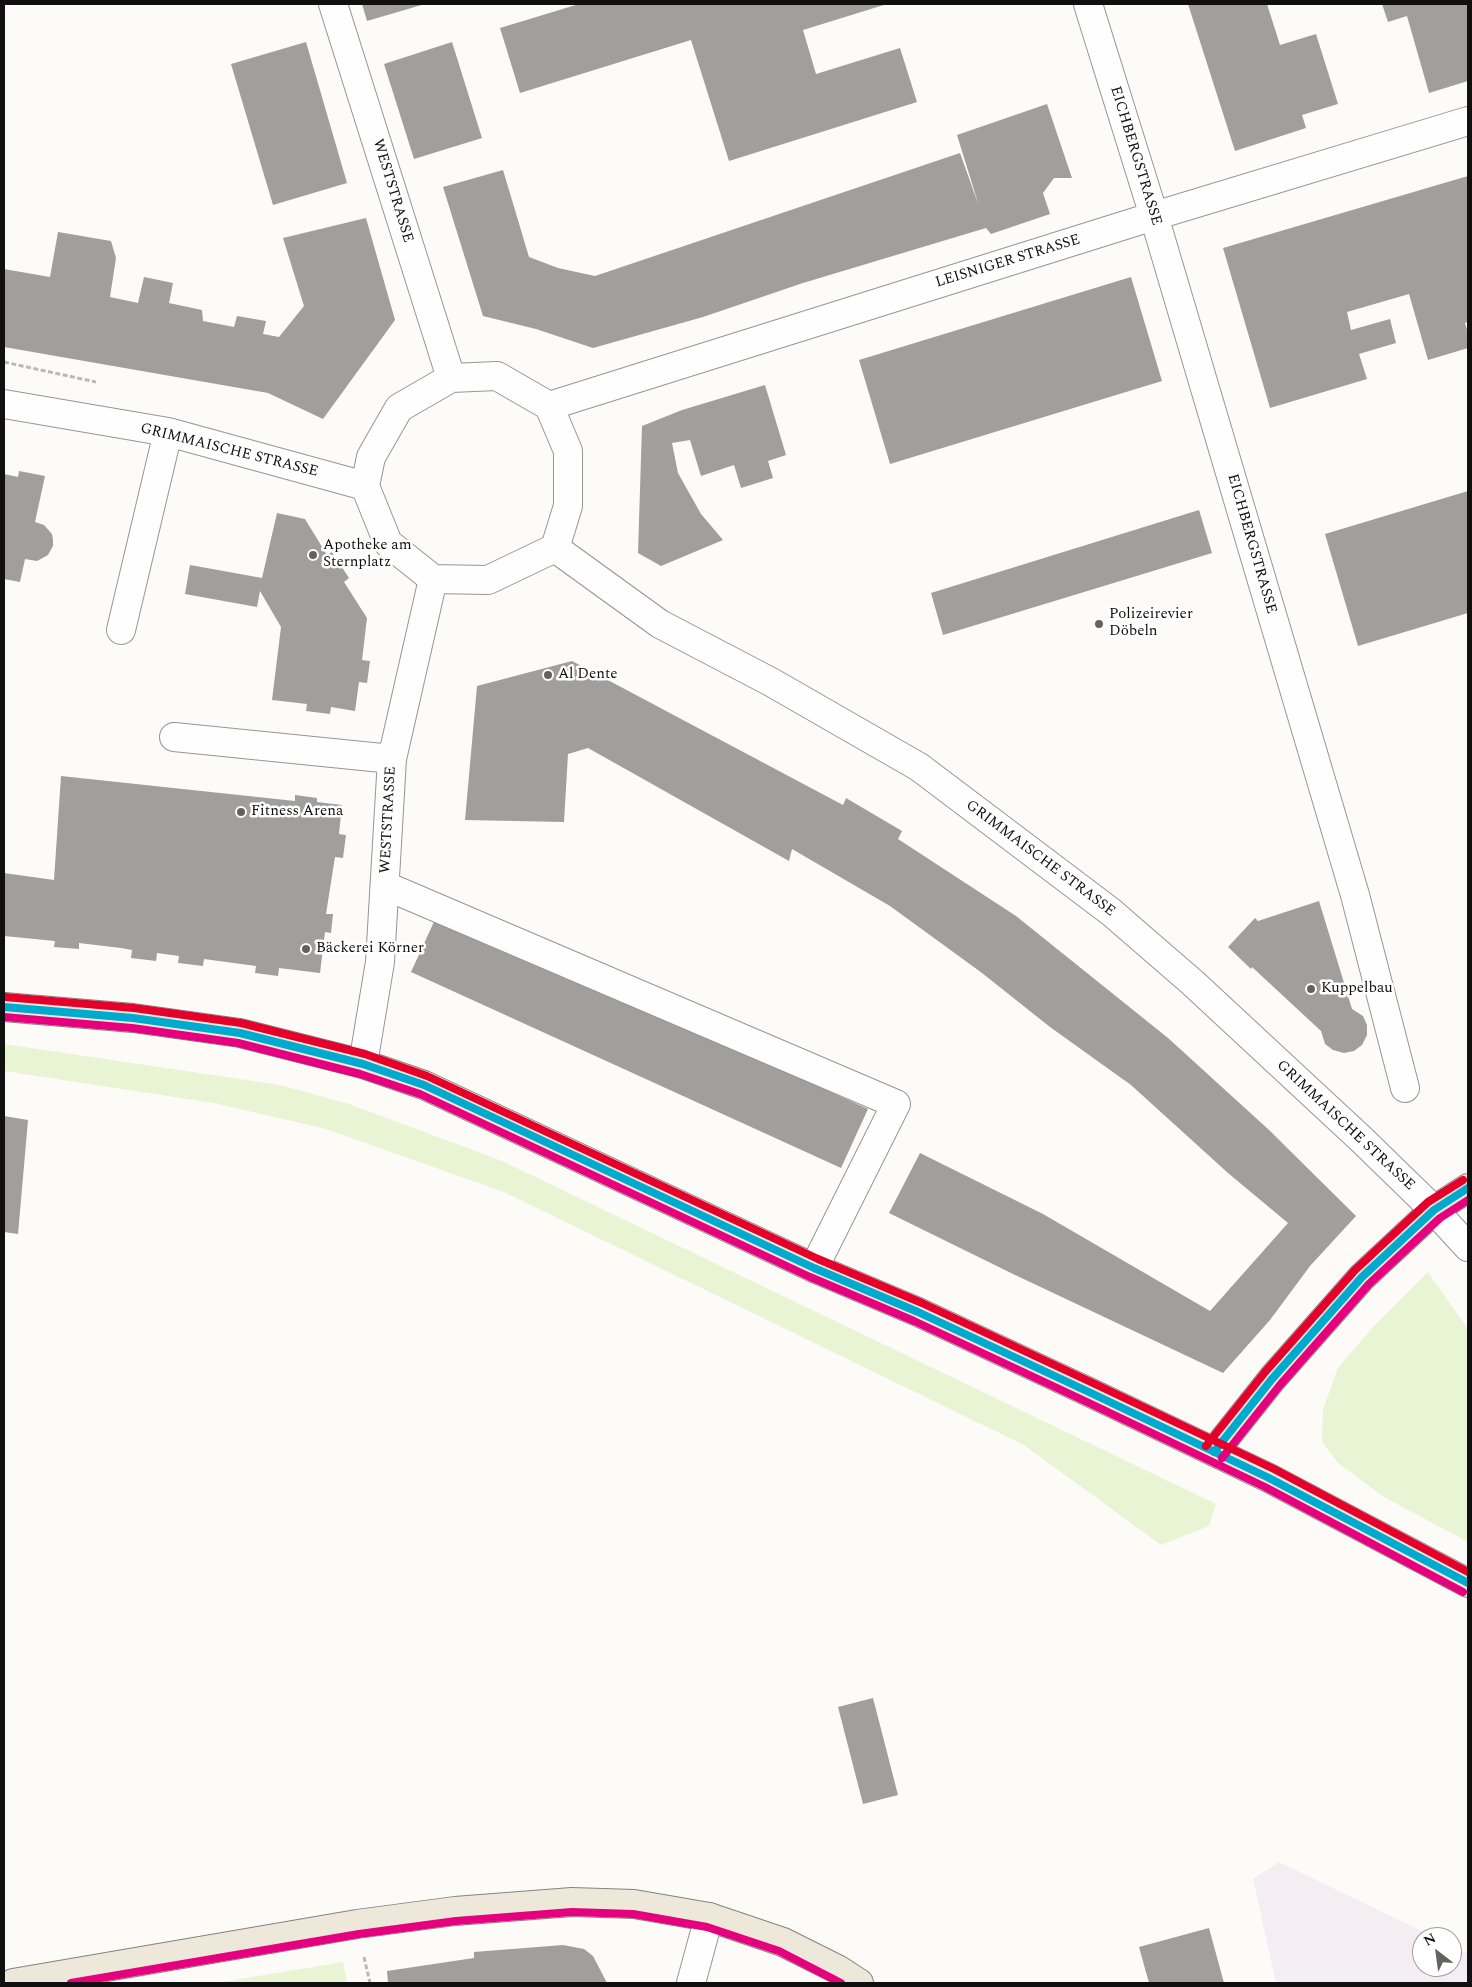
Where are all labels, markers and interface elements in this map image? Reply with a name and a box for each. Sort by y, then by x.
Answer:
street label: EICHBERGSTRASSE [1105,84,1165,228]
street label: WESTSTRASSE [368,137,416,245]
street label: LEISNIGER STRASSE [933,231,1083,293]
street label: GRIMMAISCHE STRASSE [138,420,320,482]
street label: EICHBERGSTRASSE [1222,472,1280,616]
place label: Apotheke am Sternplatz [323,537,412,572]
marker: Apotheke am Sternplatz [307,549,319,561]
place label: Polizeirevier Döbeln [1109,606,1193,641]
marker: Polizeirevier Döbeln [1093,618,1105,630]
place label: Al Dente [558,666,617,684]
marker: Al Dente [542,669,554,681]
street label: WESTSTRASSE [377,766,401,874]
street label: GRIMMAISCHE STRASSE [962,797,1118,921]
place label: Fitness Arena [251,803,343,821]
marker: Fitness Arena [235,806,247,818]
place label: Bäckerei Körner [316,940,424,958]
marker: Bäckerei Körner [300,943,312,955]
place label: Kuppelbau [1321,980,1393,998]
marker: Kuppelbau [1305,983,1317,995]
street label: GRIMMAISCHE STRASSE [1272,1057,1418,1195]
north arrow [1412,1927,1462,1977]
text: N [1420,1927,1440,1951]

